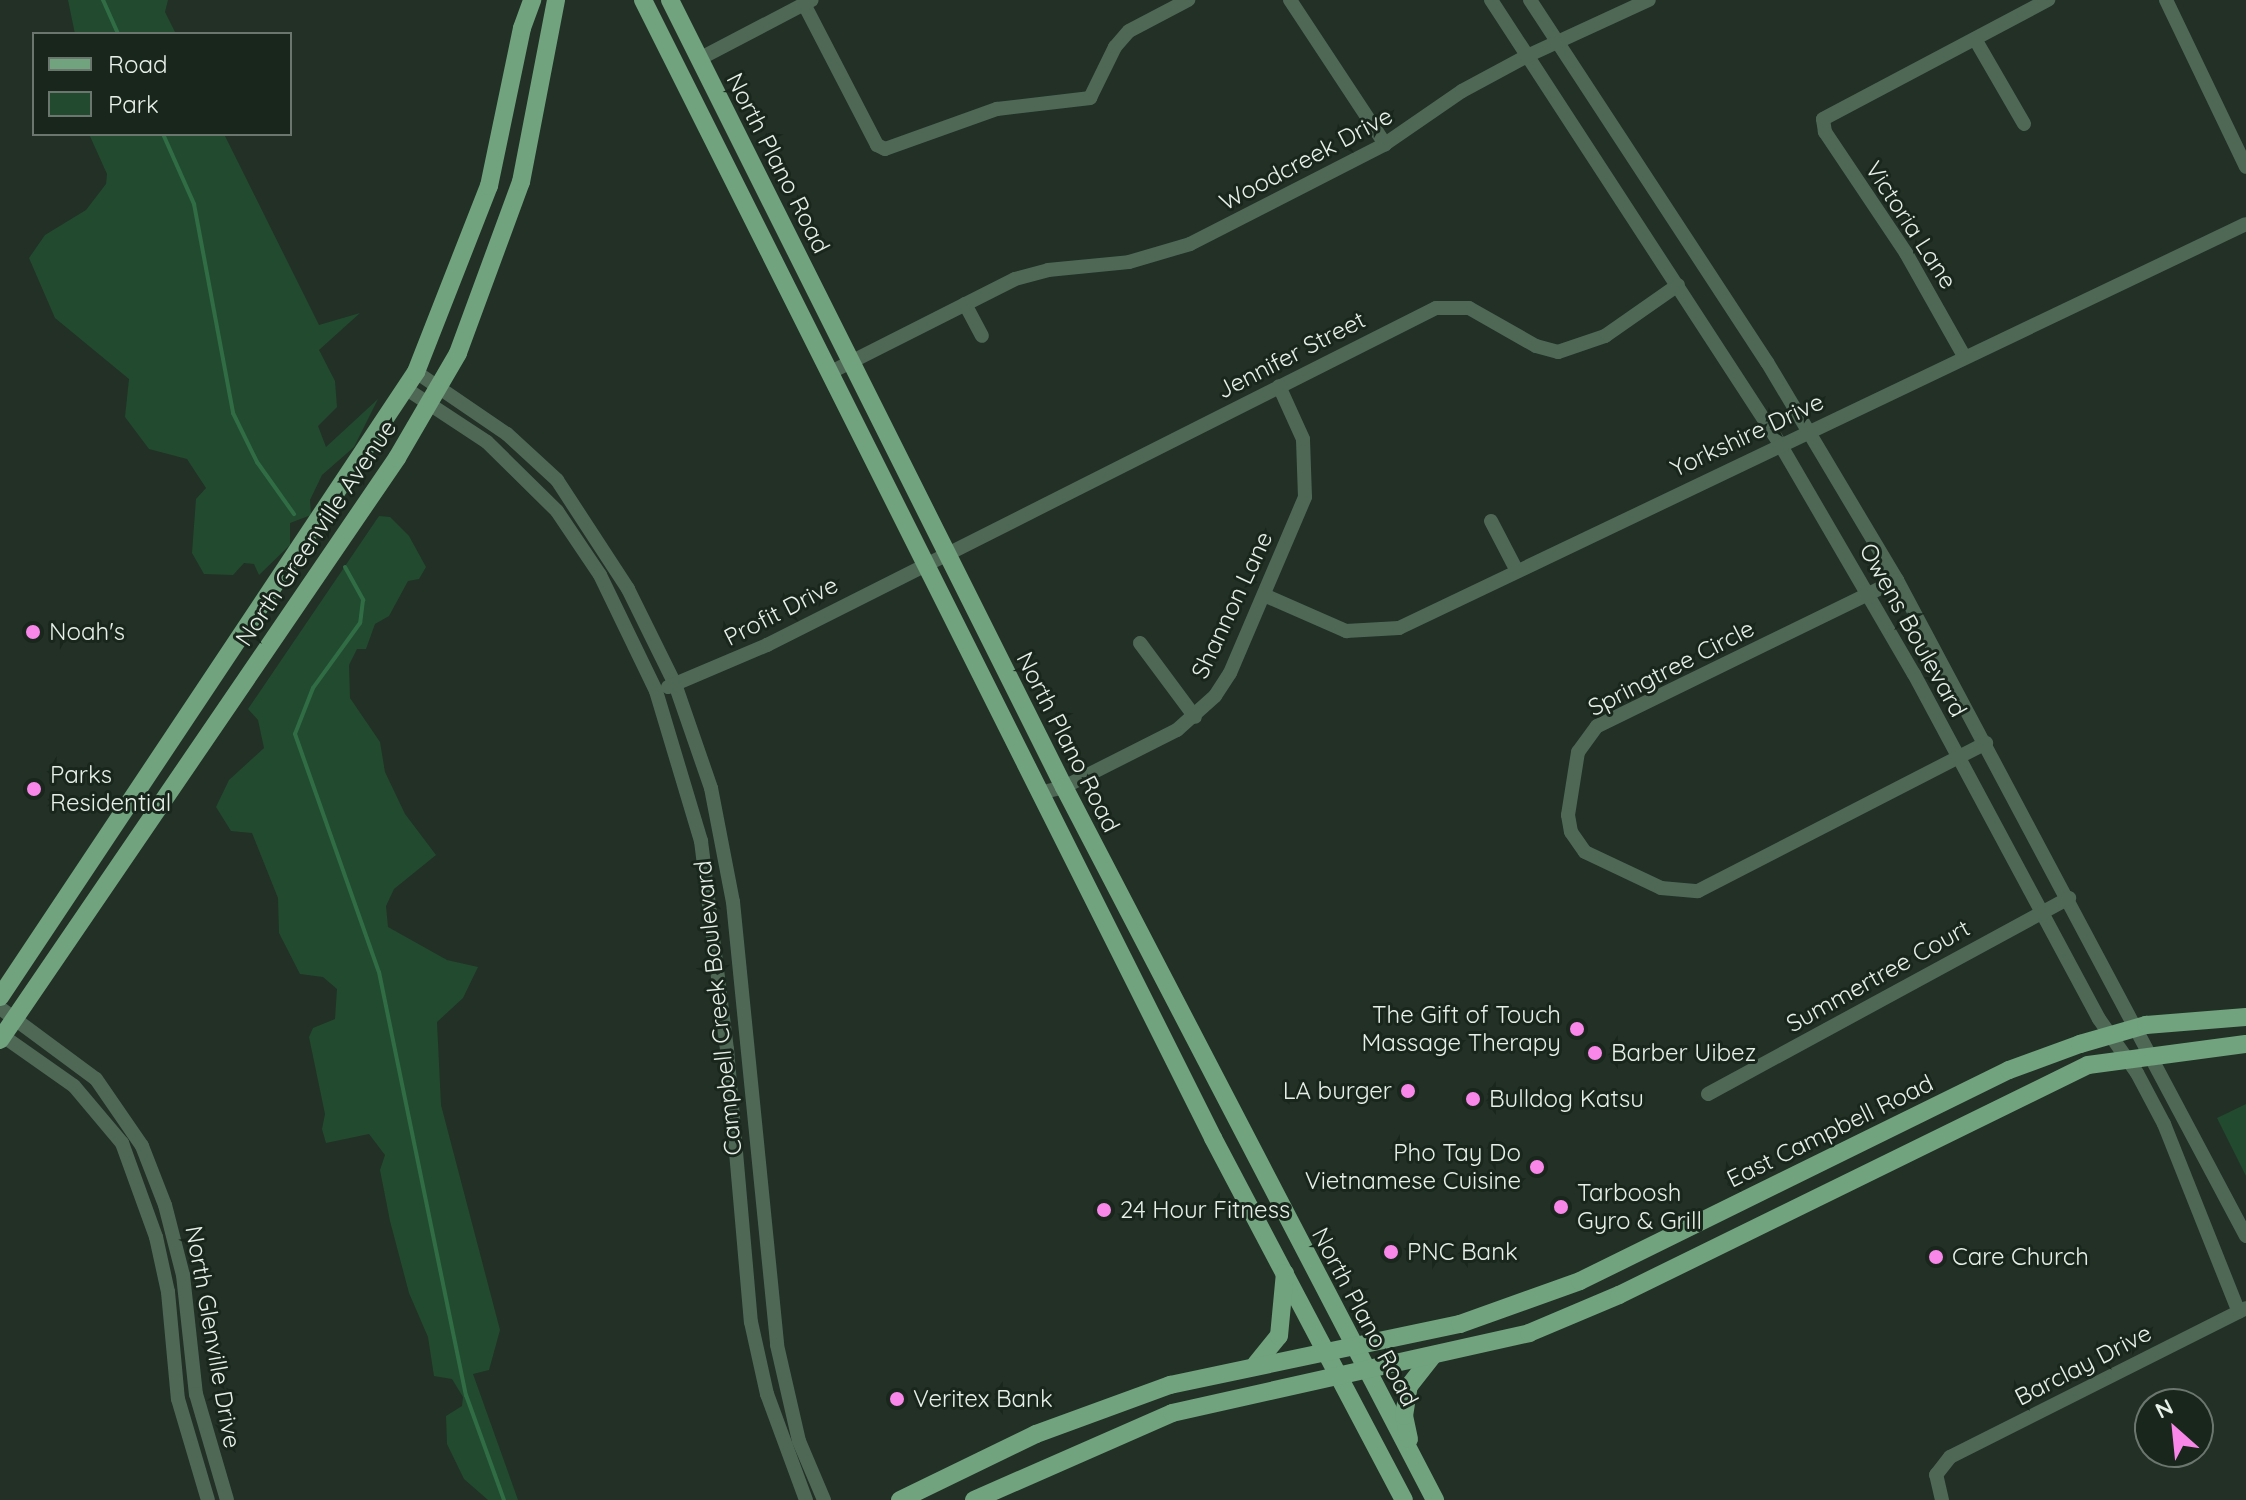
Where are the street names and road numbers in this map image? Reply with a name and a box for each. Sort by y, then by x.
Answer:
street label: North Plano Road [720,68,836,258]
street label: Woodcreek Drive [1215,101,1397,217]
street label: Victoria Lane [1859,156,1963,294]
street label: Jennifer Street [1212,305,1370,405]
street label: Yorkshire Drive [1666,387,1828,483]
street label: North Greenville Avenue [230,414,402,652]
street label: Shannon Lane [1185,527,1279,683]
street label: Owens Boulevard [1853,538,1973,722]
street label: Profit Drive [719,570,843,652]
street label: Springtree Circle [1583,614,1759,722]
street label: North Plano Road [1010,647,1126,837]
street label: Campbell Creek Boulevard [688,859,748,1157]
street label: Summertree Court [1781,914,1975,1038]
street label: East Campbell Road [1722,1069,1938,1193]
street label: North Plano Road [1306,1223,1424,1411]
street label: North Glenville Drive [179,1224,247,1450]
street label: Barclay Drive [2010,1318,2156,1412]

